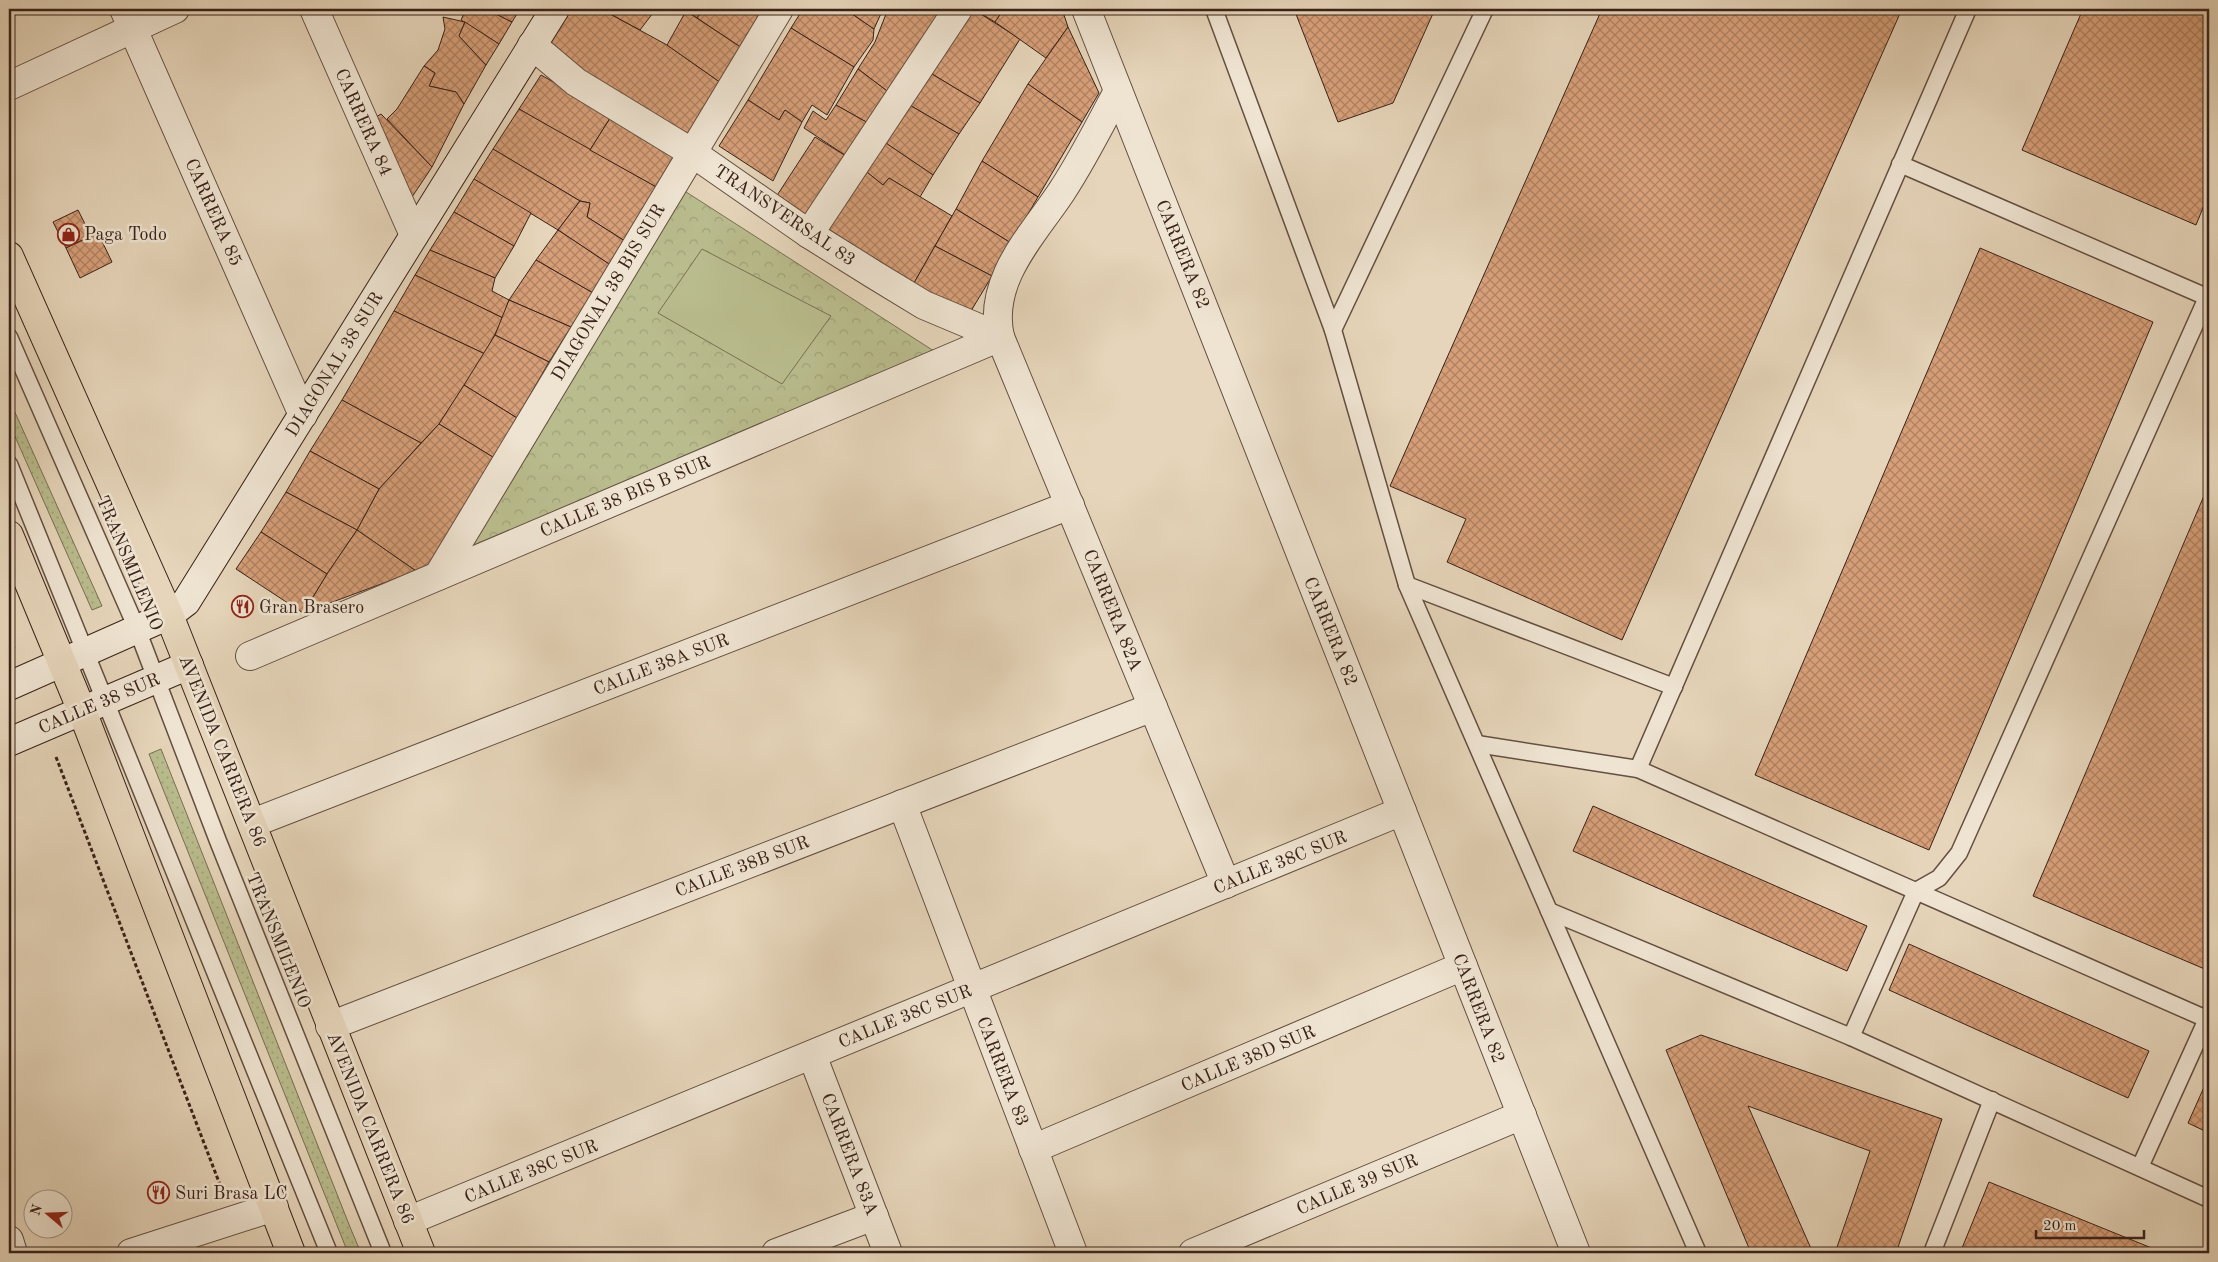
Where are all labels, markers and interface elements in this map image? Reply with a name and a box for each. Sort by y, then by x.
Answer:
street label: CARRERA 84 [331,66,395,179]
street label: CARRERA 85 [181,156,245,269]
street label: TRANSVERSAL 83 [711,162,858,270]
street label: CARRERA 82 [1152,197,1212,311]
street label: DIAGONAL 38 BIS SUR [549,201,669,384]
shop icon: Paga Todo [56,222,80,246]
place label: Paga Todo [84,226,167,244]
street label: DIAGONAL 38 SUR [283,289,387,440]
street label: CALLE 38 BIS B SUR [538,453,713,541]
street label: TRANSMILENIO [93,493,166,634]
street label: CARRERA 82A [1079,547,1145,674]
street label: CARRERA 82 [1300,574,1360,688]
restaurant icon: Gran Brasero [231,595,255,619]
place label: Gran Brasero [259,599,364,617]
street label: CALLE 38A SUR [591,631,732,699]
street label: AVENIDA CARRERA 86 [175,653,269,850]
street label: CALLE 38 SUR [36,670,163,738]
street label: CALLE 38C SUR [1211,828,1350,898]
street label: CALLE 38B SUR [673,833,812,901]
street label: TRANSMILENIO [243,870,314,1011]
street label: CARRERA 82 [1449,951,1507,1066]
street label: CALLE 38C SUR [836,982,975,1052]
street label: CARRERA 83 [973,1014,1031,1129]
street label: CALLE 38D SUR [1179,1022,1318,1095]
street label: AVENIDA CARRERA 86 [323,1030,417,1227]
street label: CARRERA 83A [817,1091,881,1218]
street label: CALLE 38C SUR [462,1137,601,1207]
street label: CALLE 39 SUR [1294,1151,1421,1219]
restaurant icon: Suri Brasa LC [147,1181,171,1205]
place label: Suri Brasa LC [175,1185,288,1203]
north arrow [22,1190,72,1240]
text: N [28,1202,45,1217]
scale bar [2036,1207,2143,1239]
text: 20 m [2043,1219,2077,1234]

